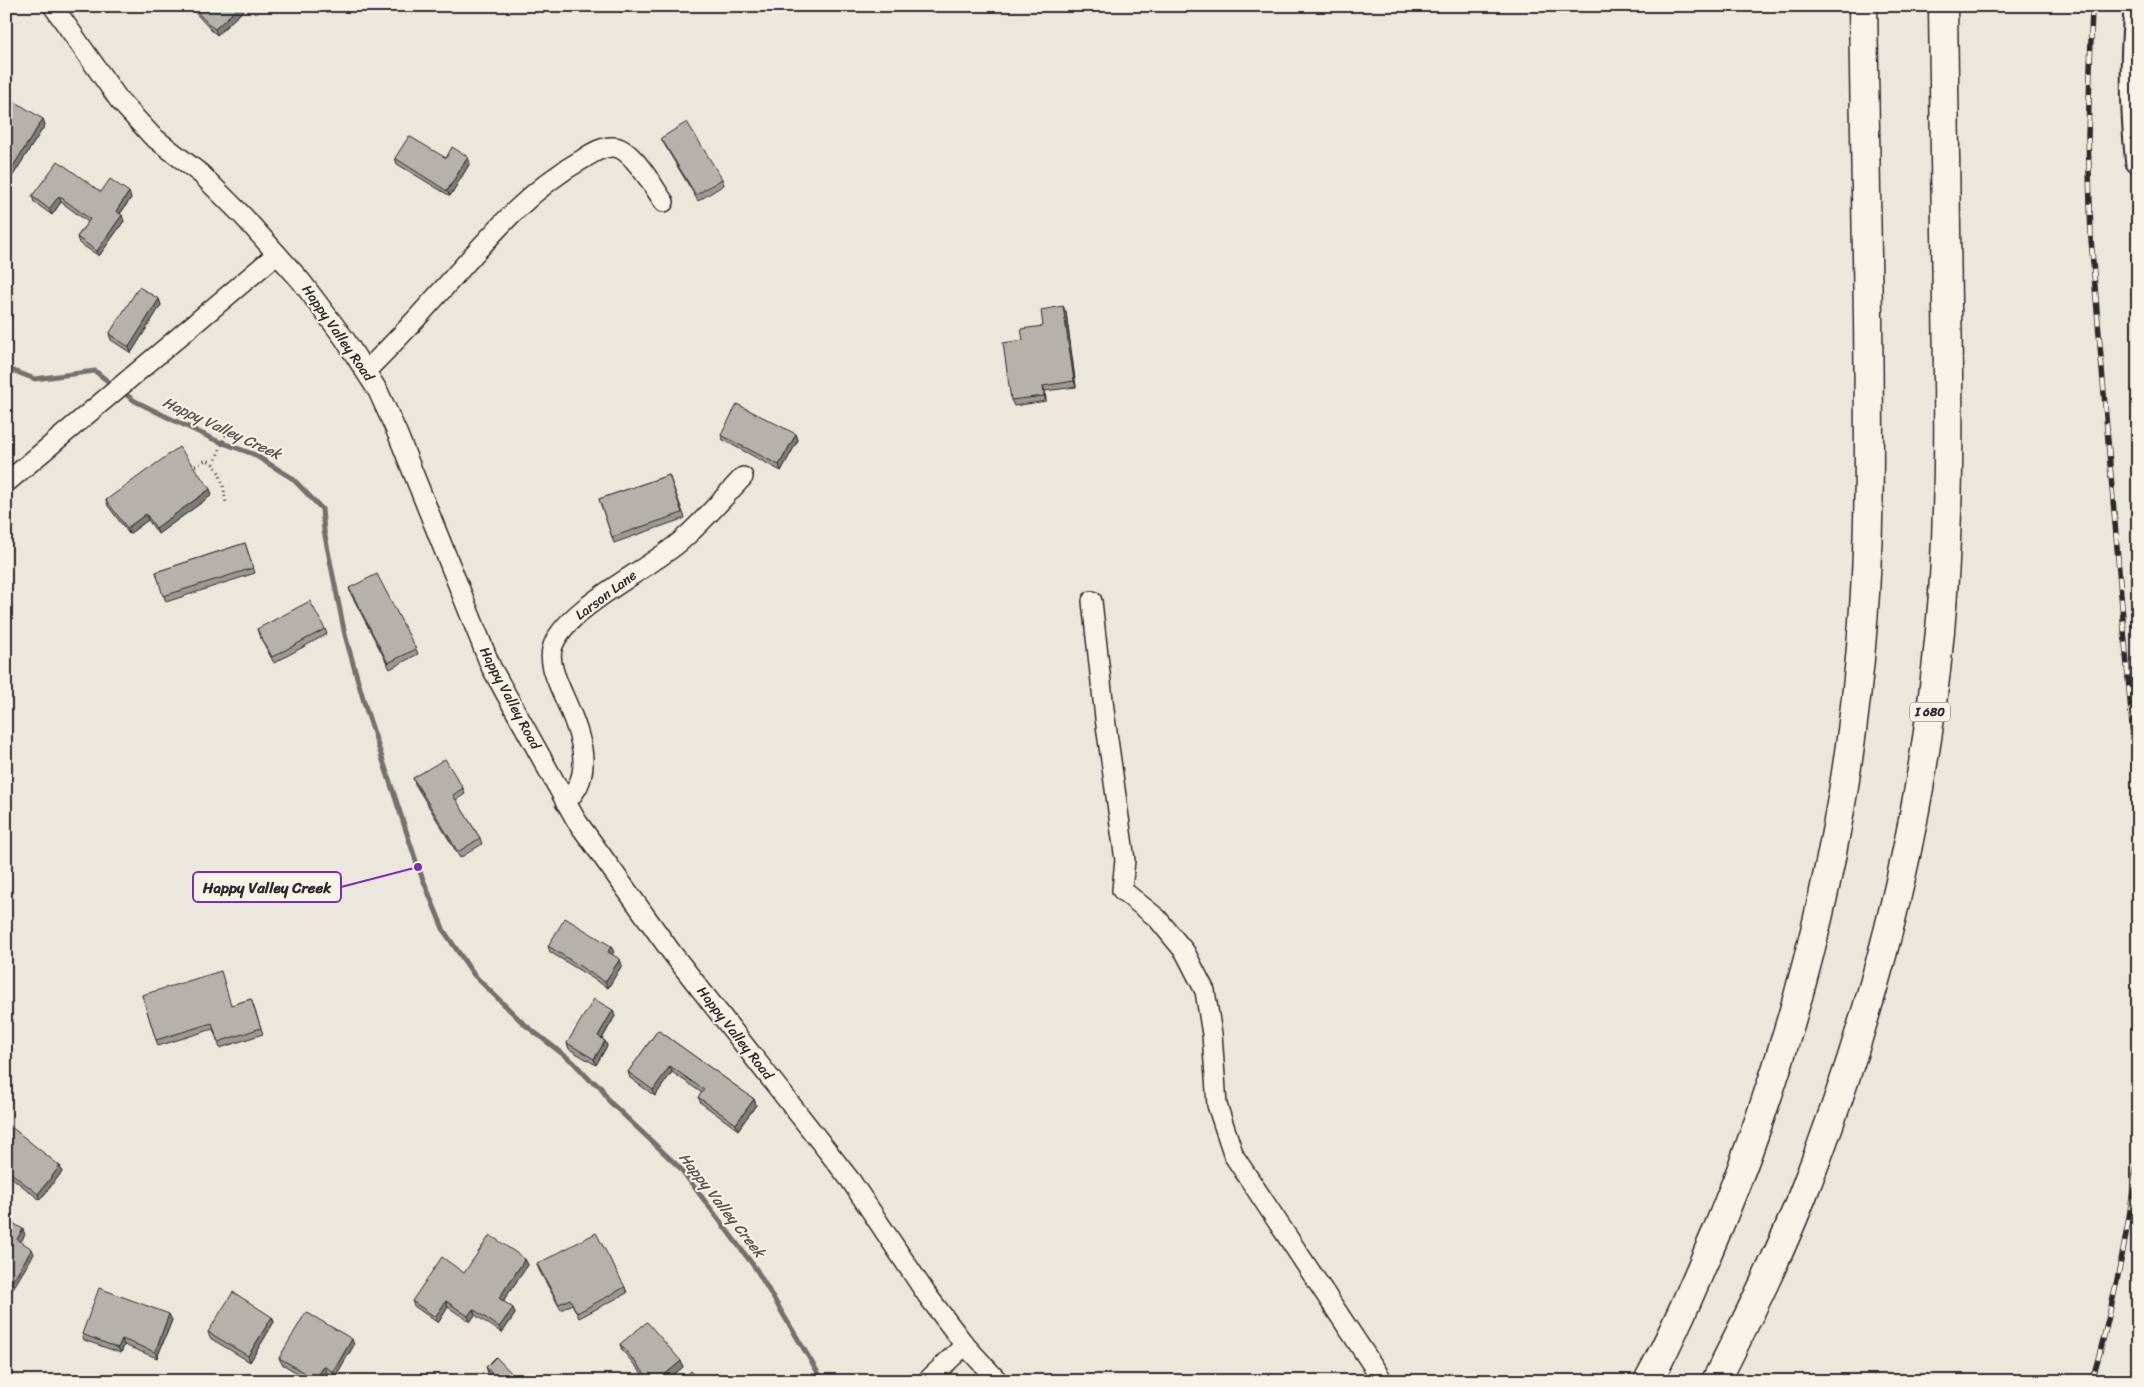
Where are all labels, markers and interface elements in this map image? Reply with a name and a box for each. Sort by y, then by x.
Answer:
street label: Happy Valley Road [295,279,382,388]
water label: Happy Valley Creek [158,389,287,468]
street label: Larson Lane [570,563,642,627]
street label: Happy Valley Road [472,642,548,755]
road number: I 680 [1910,702,1950,722]
callout: Happy Valley Creek [193,872,341,902]
text: Happy Valley Creek [202,875,332,901]
street label: Happy Valley Road [690,981,781,1087]
water label: Happy Valley Creek [672,1146,773,1265]

